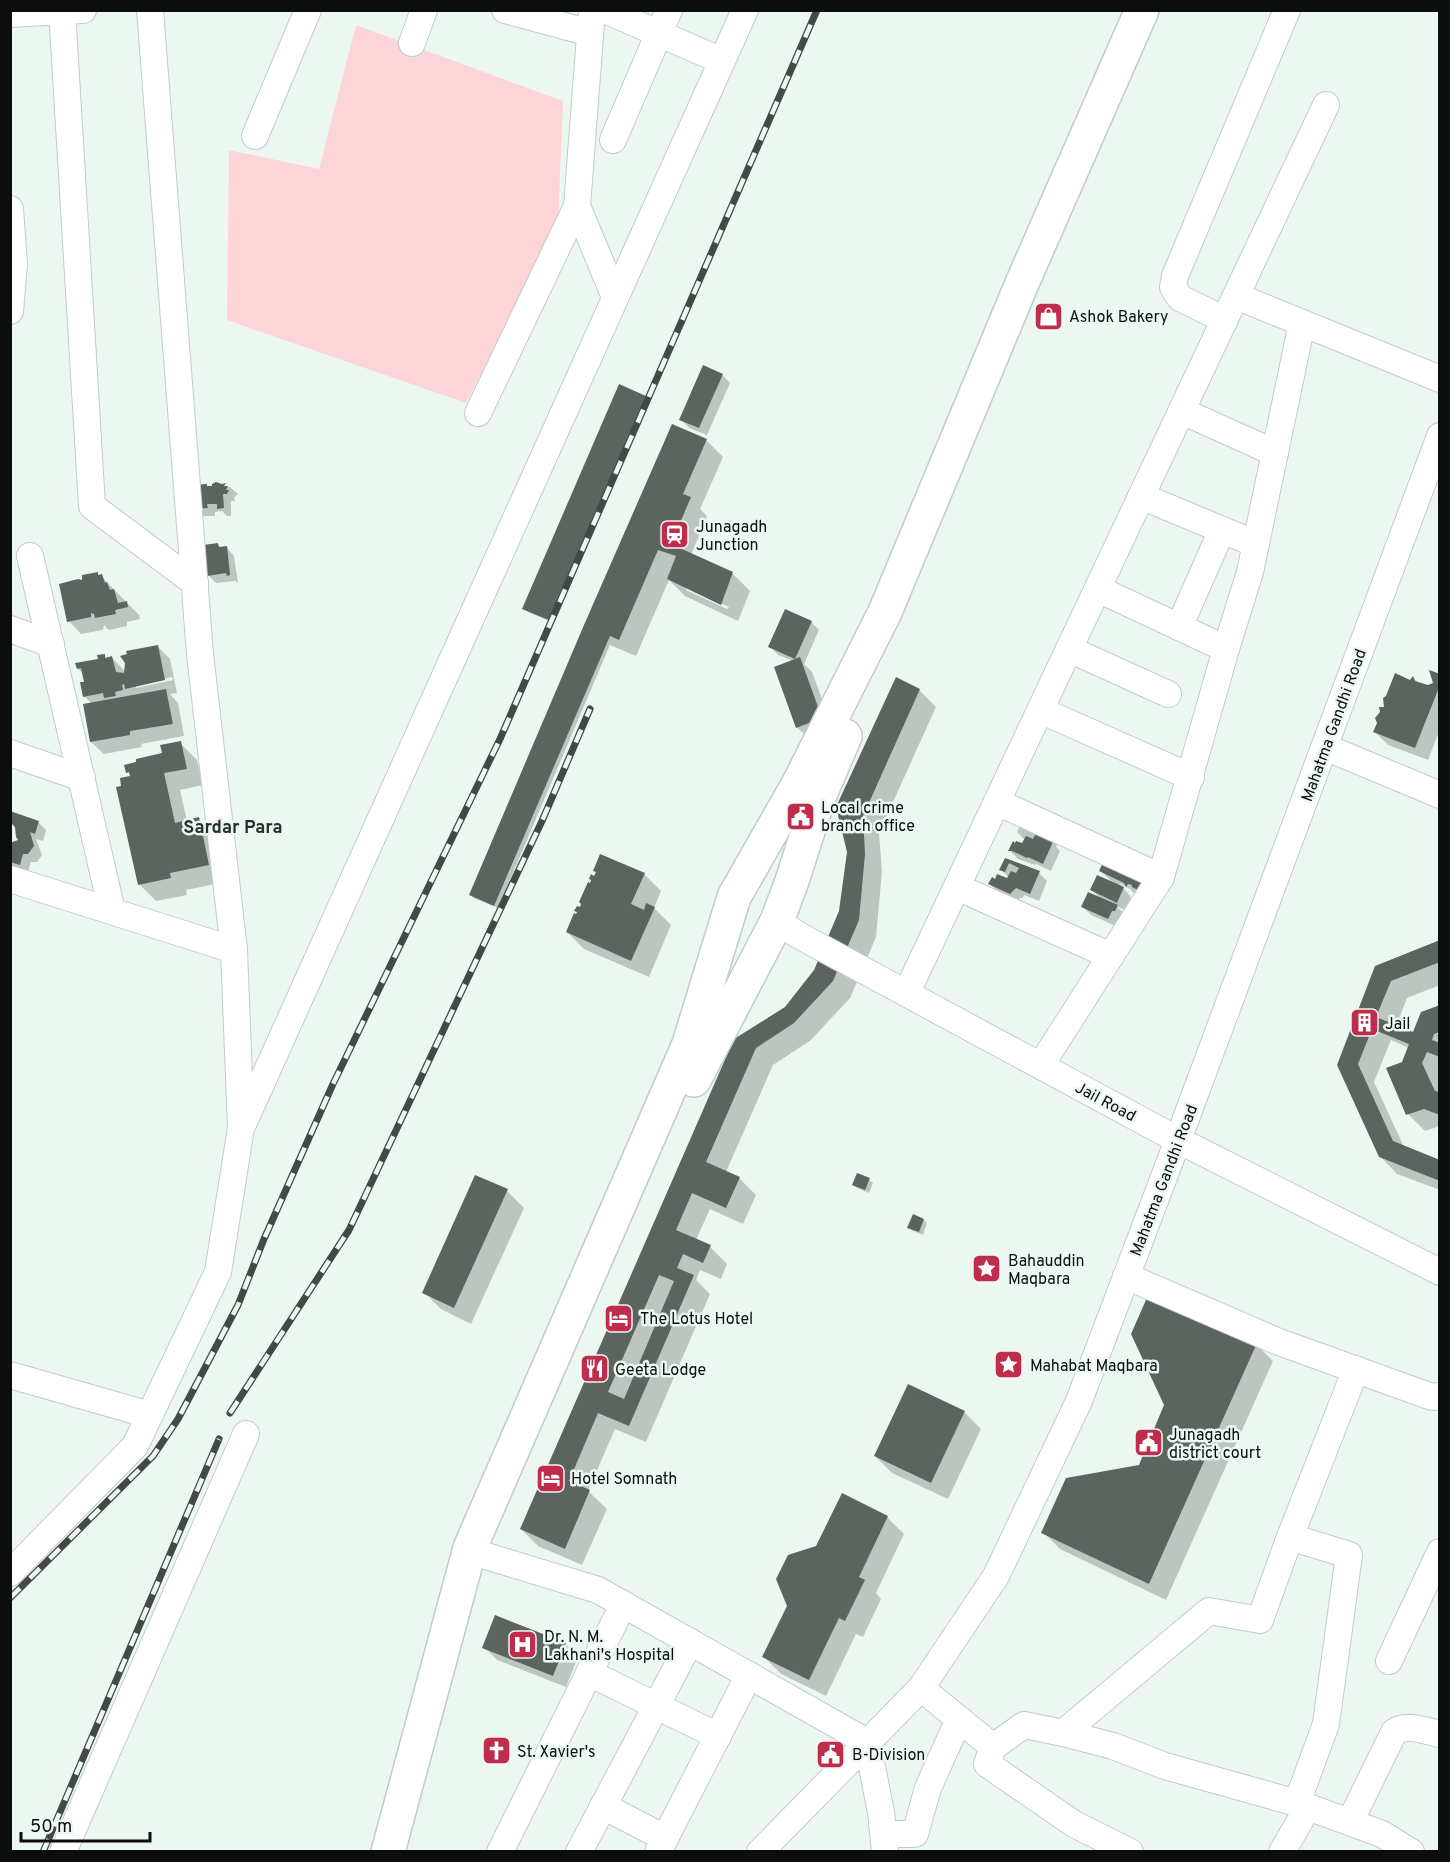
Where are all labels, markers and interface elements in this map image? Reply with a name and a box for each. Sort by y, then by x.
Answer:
shop icon: Ashok Bakery [1032,300,1064,332]
place label: Ashok Bakery [1069,308,1168,328]
place label: Junagadh Junction [696,518,767,556]
station icon: Junagadh Junction [659,519,691,551]
street label: Mahatma Gandhi Road [1298,647,1372,805]
place label: Local crime branch office [821,799,915,837]
public building icon: Local crime branch office [784,800,816,832]
district label: Sardar Para [183,817,283,840]
building icon: Jail [1348,1007,1380,1039]
place label: Jail [1385,1015,1410,1035]
street label: Jail Road [1071,1078,1139,1127]
street label: Mahatma Gandhi Road [1127,1102,1203,1259]
place label: Bahauddin Maqbara [1008,1252,1085,1290]
place icon: Bahauddin Maqbara [971,1253,1003,1285]
hotel icon: The Lotus Hotel [603,1302,635,1334]
place label: The Lotus Hotel [640,1310,753,1330]
place icon: Mahabat Maqbara [993,1349,1025,1381]
restaurant icon: Geeta Lodge [578,1353,610,1385]
place label: Mahabat Maqbara [1030,1357,1158,1377]
place label: Geeta Lodge [615,1361,706,1381]
place label: Junagadh district court [1169,1426,1261,1464]
public building icon: Junagadh district court [1132,1427,1164,1459]
hotel icon: Hotel Somnath [534,1462,566,1494]
place label: Hotel Somnath [571,1470,677,1490]
place label: Dr. N. M. Lakhani's Hospital [544,1628,674,1666]
hospital icon: Dr. N. M. Lakhani's Hospital [507,1629,539,1661]
church icon: St. Xavier's [480,1735,512,1767]
public building icon: B-Division [815,1738,847,1770]
place label: St. Xavier's [517,1743,596,1763]
place label: B-Division [852,1746,925,1766]
scale bar [21,1805,150,1843]
text: 50 m [30,1816,72,1839]

